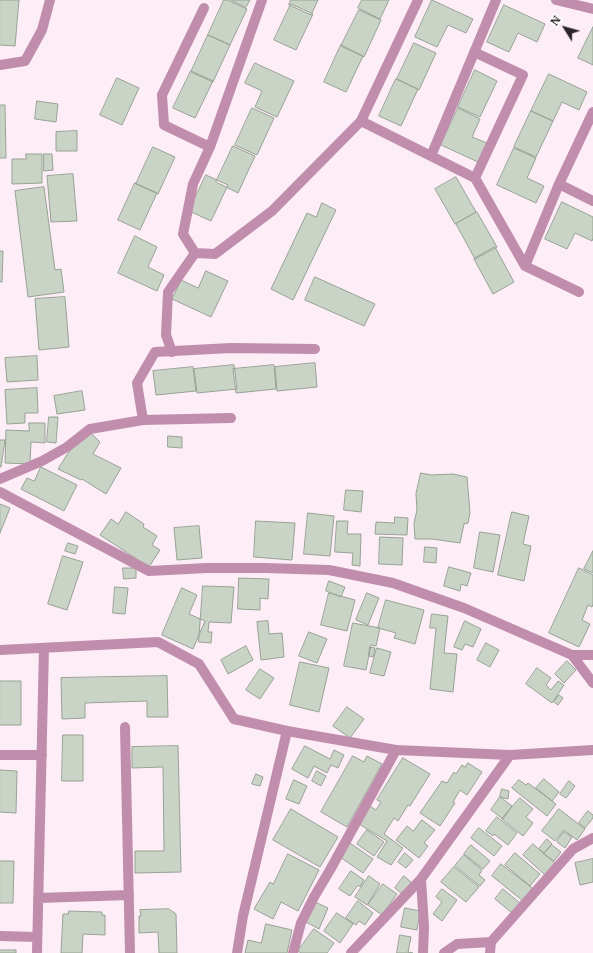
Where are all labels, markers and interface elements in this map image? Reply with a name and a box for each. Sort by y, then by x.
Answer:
north arrow [545,8,585,48]
text: N [547,13,564,28]

